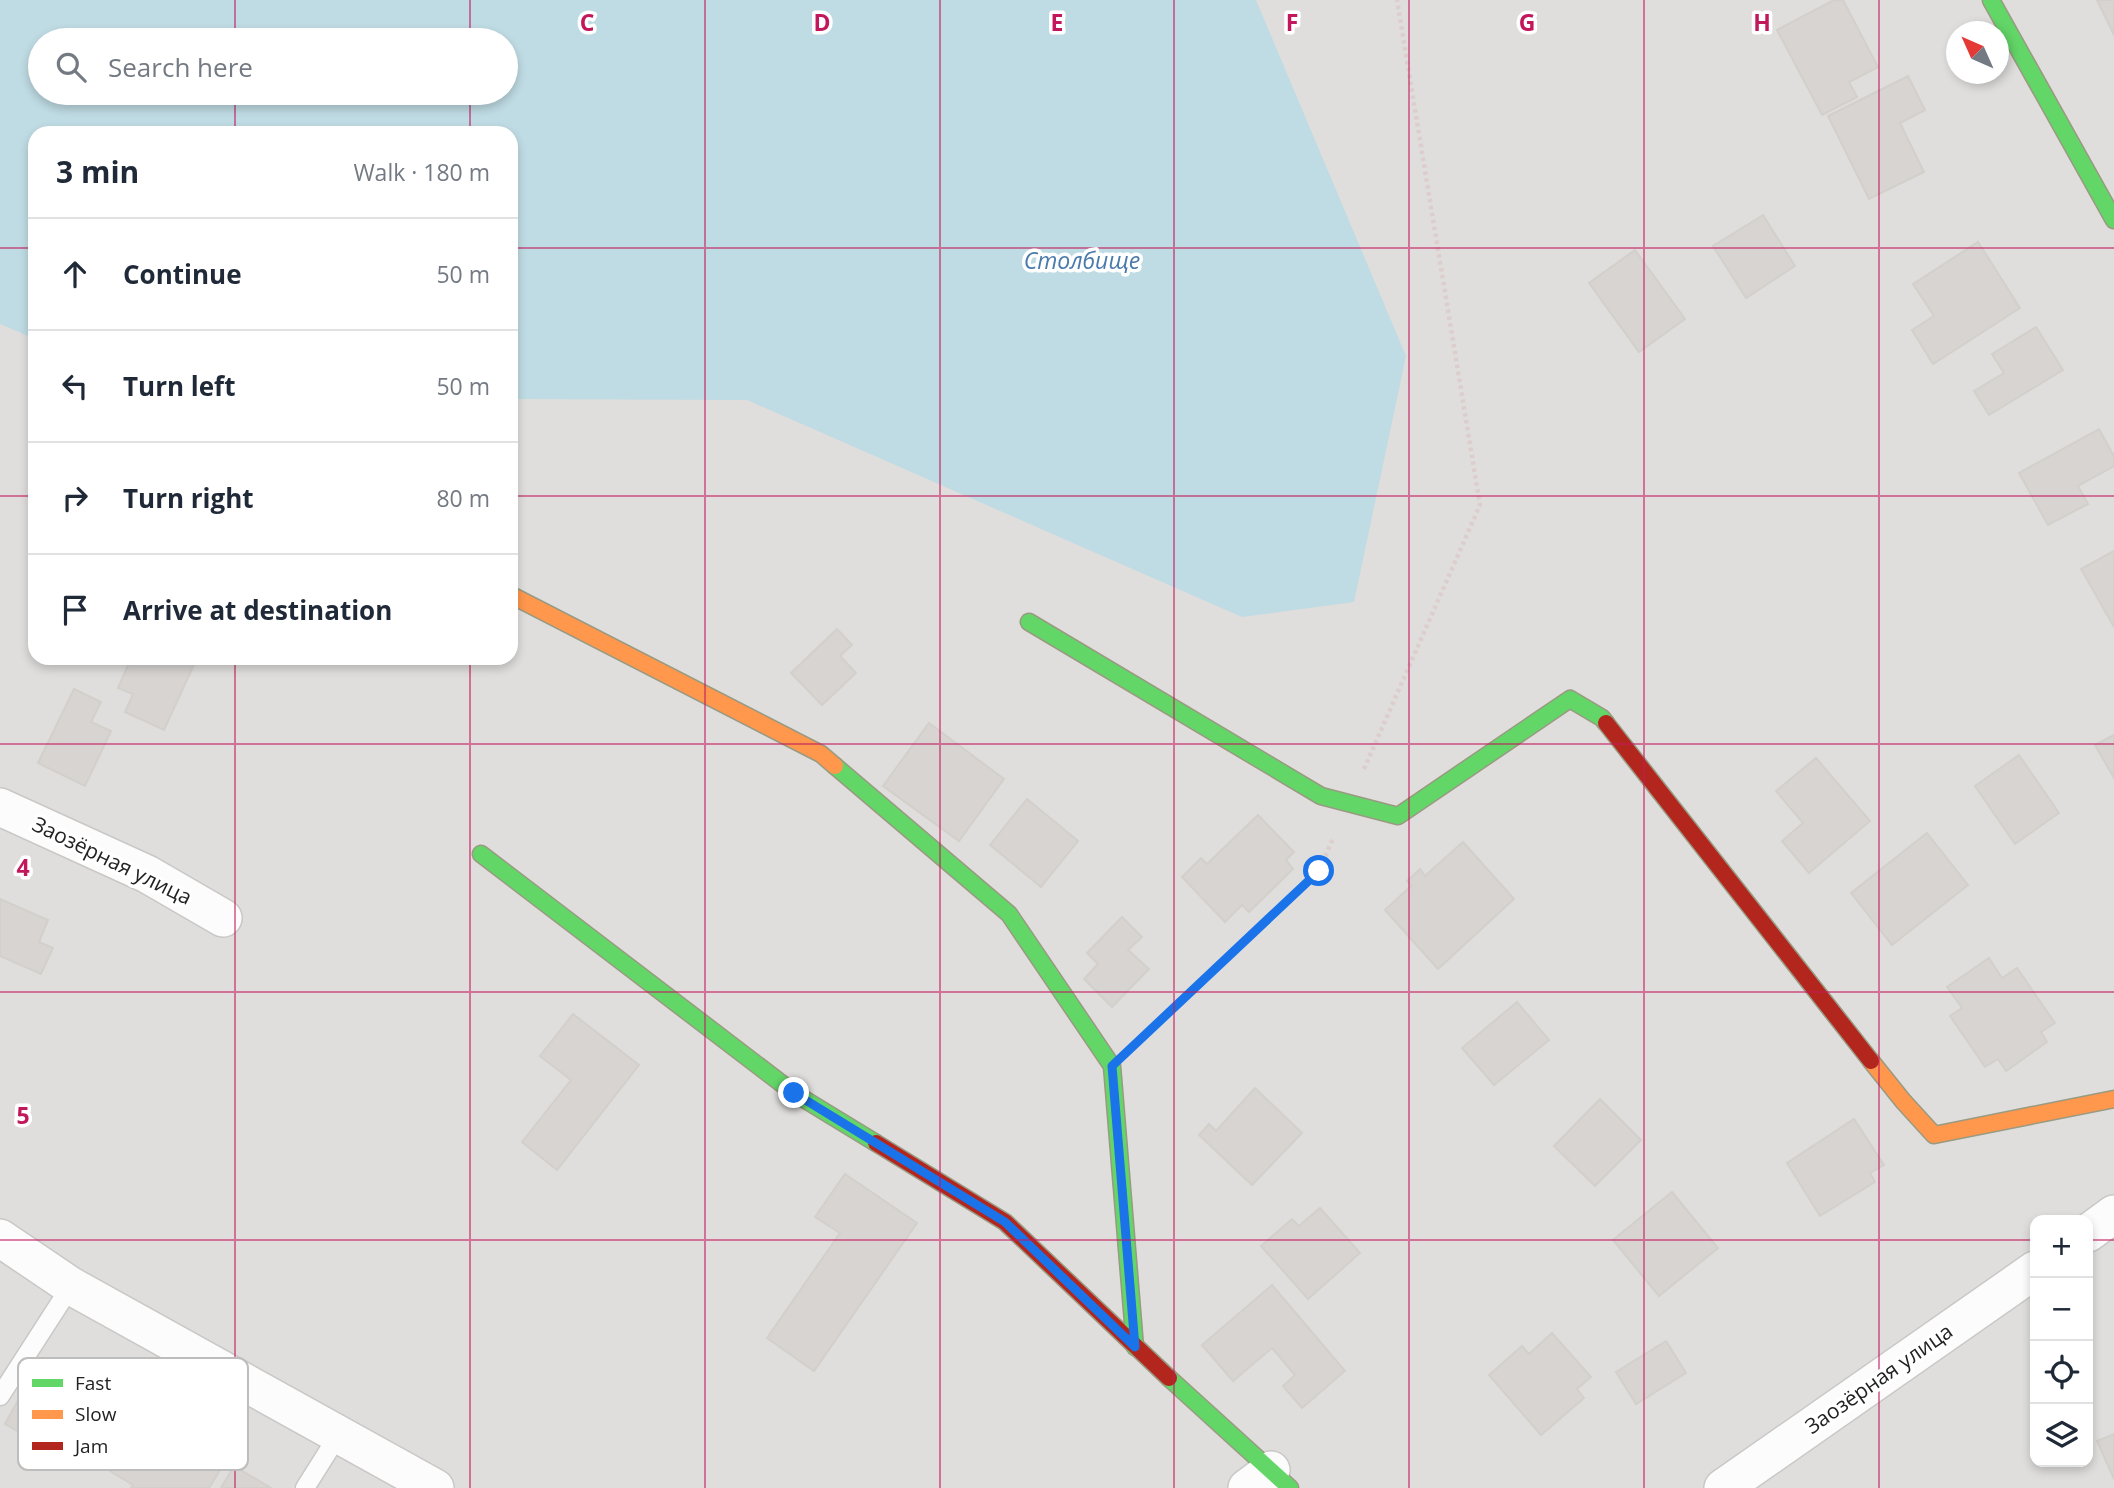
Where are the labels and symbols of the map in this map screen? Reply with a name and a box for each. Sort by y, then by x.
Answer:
text: C [580,6,594,38]
text: D [813,6,831,38]
text: E [1051,6,1063,38]
text: F [1286,6,1298,38]
text: G [1519,6,1535,38]
text: H [1753,6,1771,38]
north arrow [1946,21,2009,84]
water label: Столбище [1024,244,1140,276]
street label: Заозёрная улица [28,809,197,911]
text: 4 [16,851,30,883]
route start [1303,855,1334,886]
route end [778,1077,809,1108]
text: 5 [16,1099,30,1131]
street label: Заозёрная улица [1799,1317,1958,1440]
legend [18,1358,248,1470]
text: Fast [75,1370,111,1396]
text: Slow [75,1401,117,1427]
text: Jam [73,1433,108,1459]

